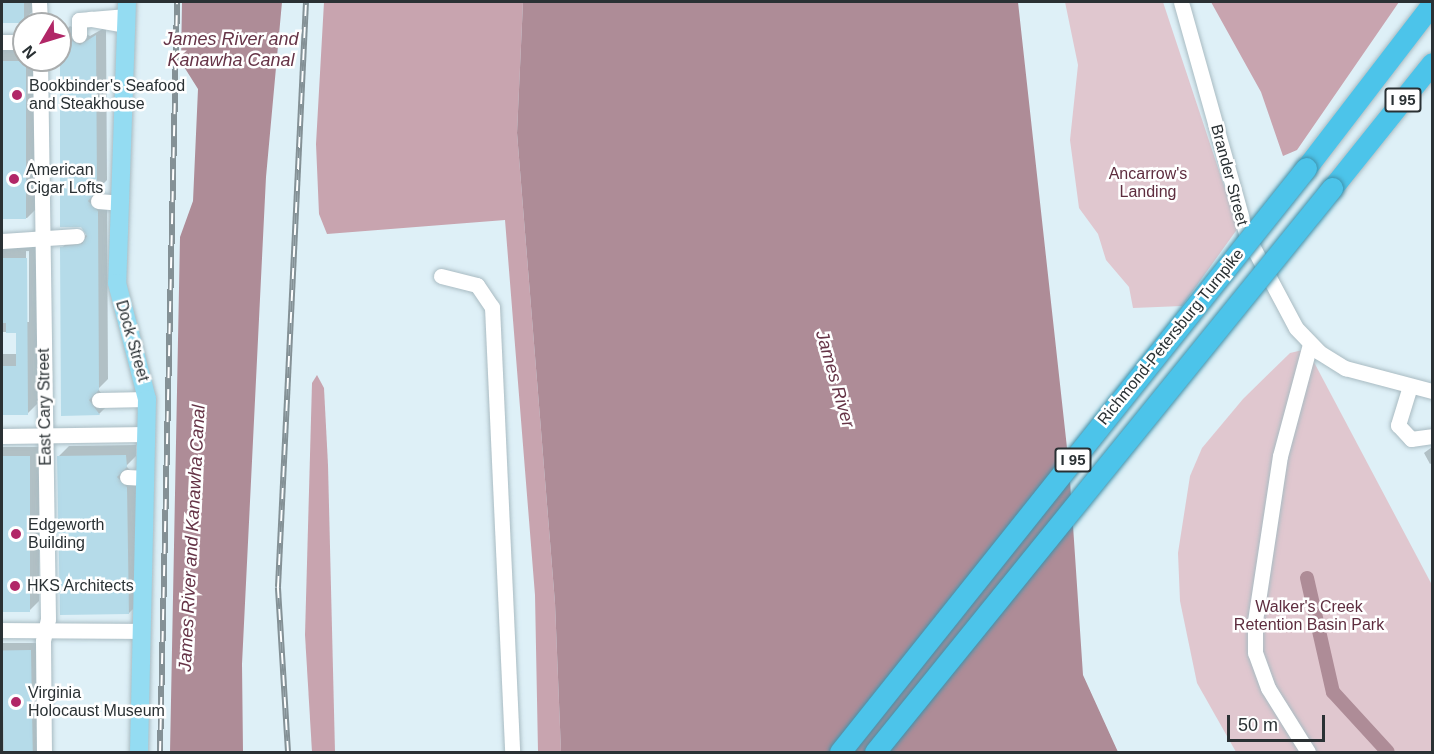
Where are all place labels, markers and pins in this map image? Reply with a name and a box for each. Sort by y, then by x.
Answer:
place label: Bookbinder's Seafood and Steakhouse [29,76,185,114]
marker: Bookbinder's Seafood and Steakhouse [10,88,24,102]
place label: American Cigar Lofts [26,160,103,198]
marker: American Cigar Lofts [7,172,21,186]
place label: Edgeworth Building [28,515,104,553]
marker: Edgeworth Building [9,527,23,541]
place label: HKS Architects [27,576,135,596]
marker: HKS Architects [8,579,22,593]
place label: Virginia Holocaust Museum [28,683,165,721]
marker: Virginia Holocaust Museum [9,695,23,709]

